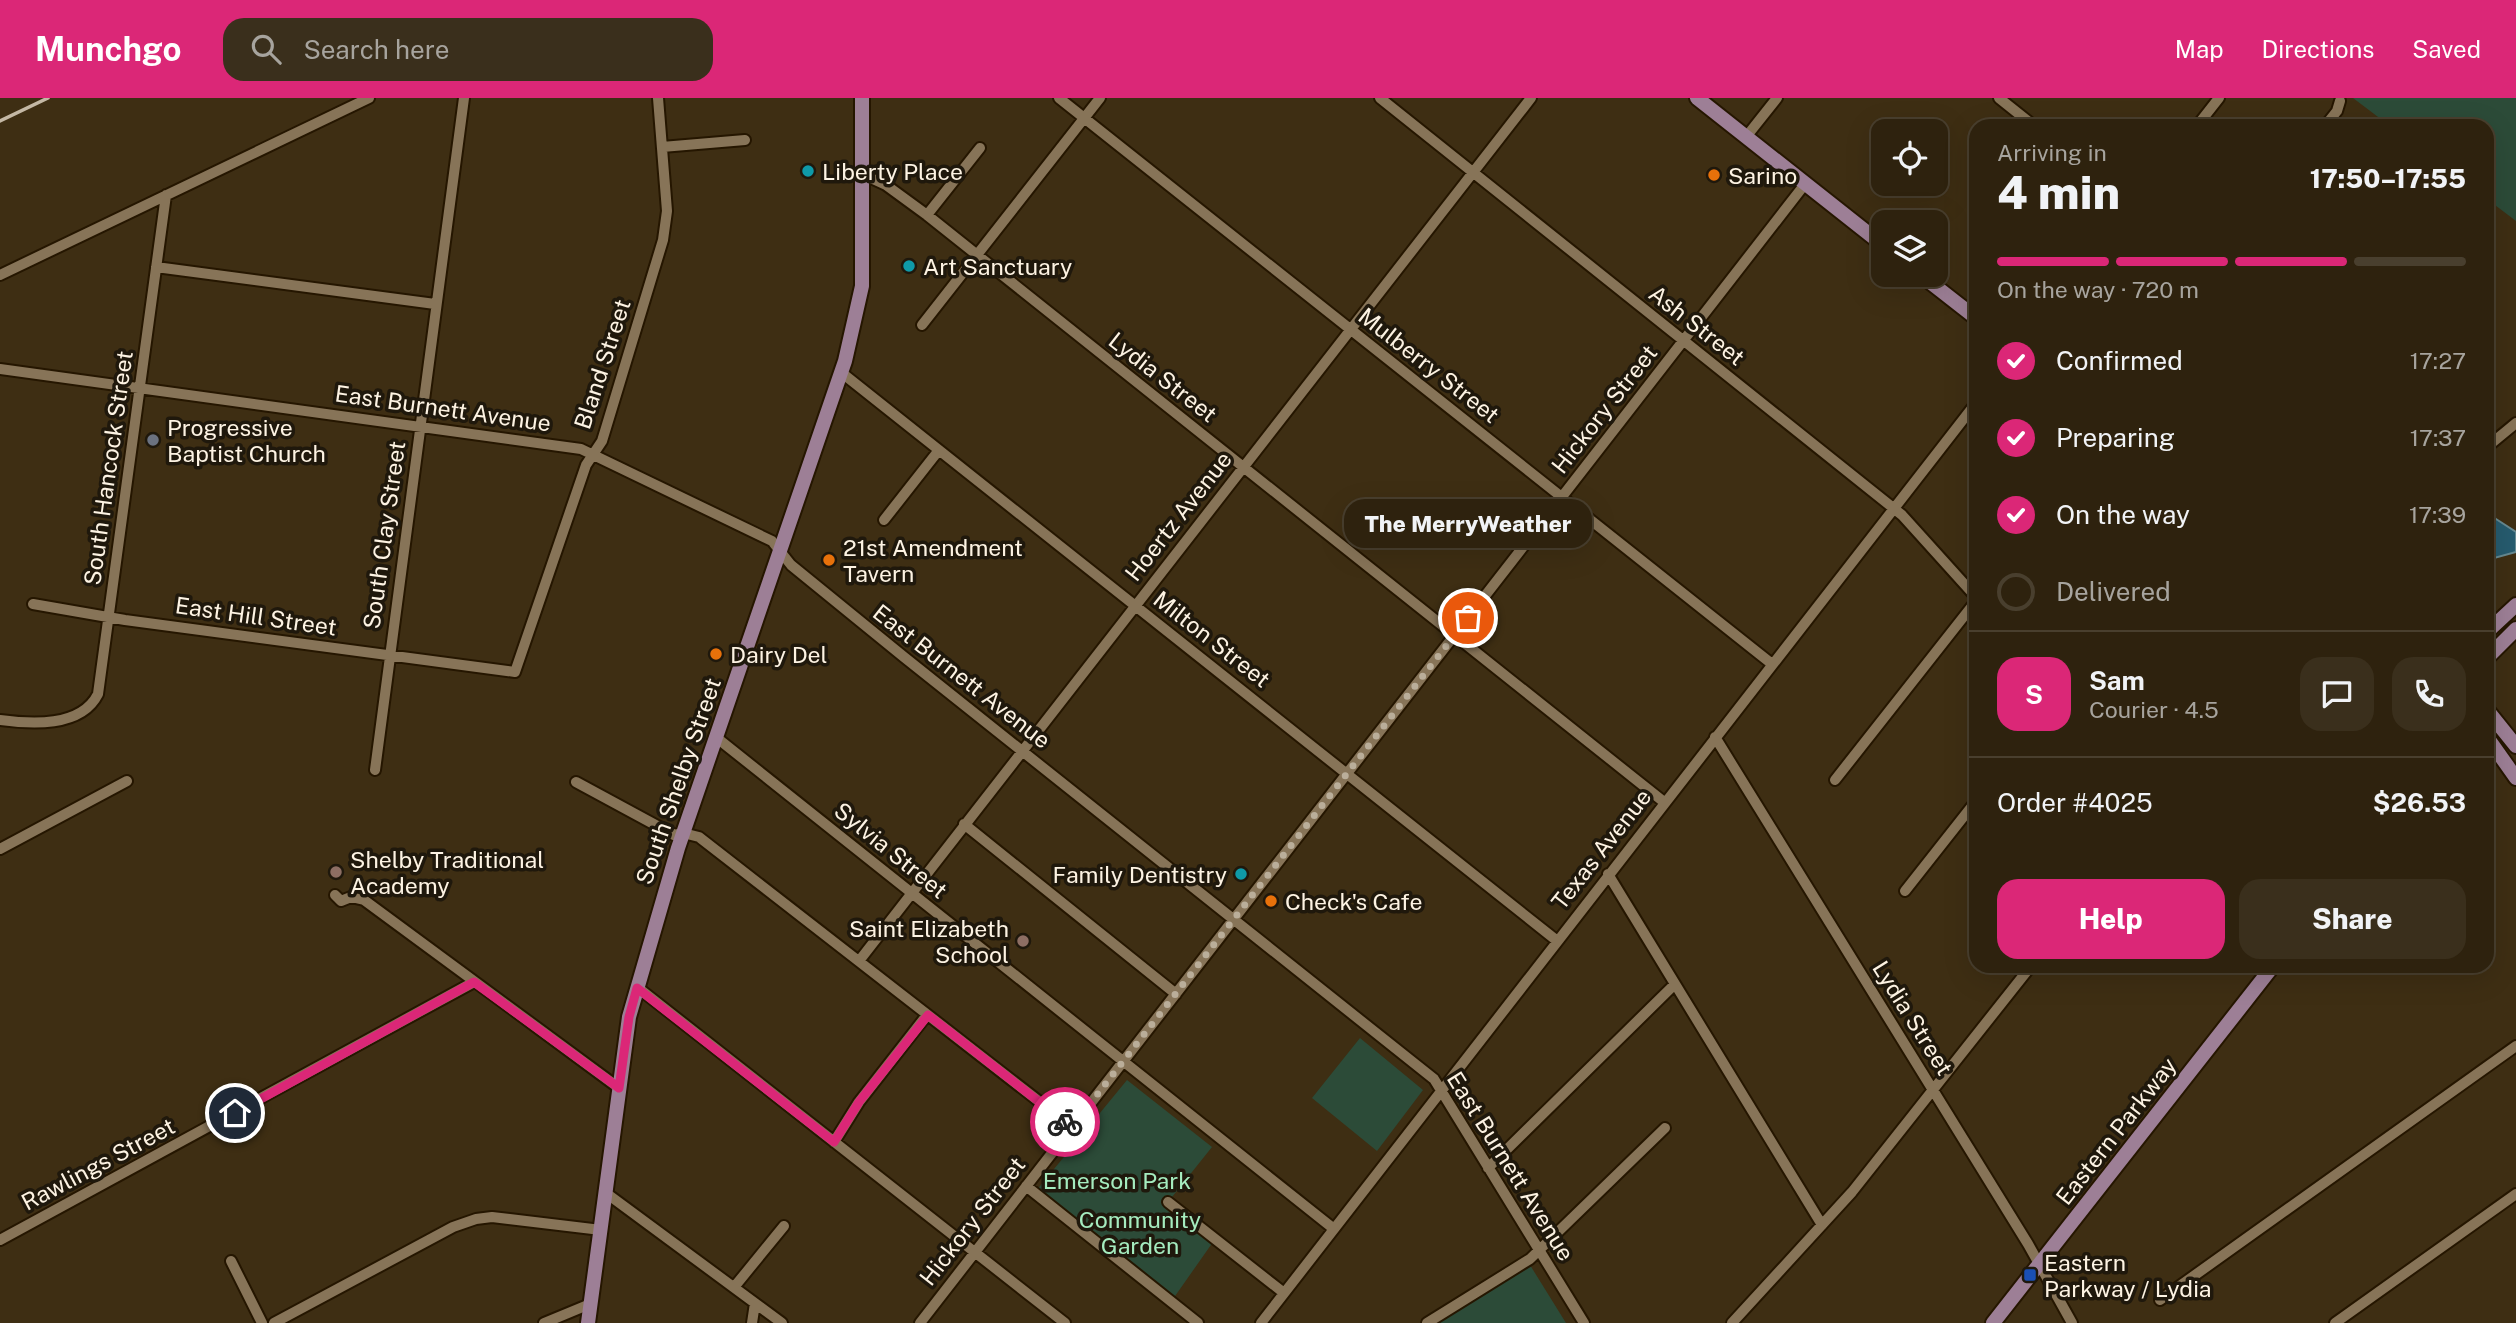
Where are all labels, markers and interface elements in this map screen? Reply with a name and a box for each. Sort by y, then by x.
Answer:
search box [223,18,713,81]
text: Munchgo [35,30,181,68]
icon: search [247,30,285,68]
text: Search here [303,34,449,65]
text: Map [2175,35,2224,63]
text: Directions [2262,35,2374,63]
text: Saved [2412,35,2481,63]
map controls [1871,119,1948,287]
button: locate [1871,119,1948,196]
text: Arriving in [1997,139,2107,166]
place label: Liberty Place [822,158,963,185]
place label: Sarino [1728,162,1797,189]
marker: Liberty Place [800,163,816,179]
text: 17:50–17:55 [2310,163,2466,194]
text: 4 min [1997,165,2120,219]
marker: Sarino [1706,167,1722,183]
button: layers [1871,210,1948,287]
place label: Art Sanctuary [923,253,1072,280]
marker: Art Sanctuary [901,258,917,274]
text: On the way · 720 m [1997,276,2199,303]
street label: Ash Street [1644,279,1750,371]
street label: Bland Street [568,296,636,432]
street label: Mulberry Street [1353,302,1505,428]
street label: Lydia Street [1104,326,1222,428]
street label: Hickory Street [1546,339,1662,479]
icon: check [1997,342,2035,380]
text: Confirmed [2056,345,2183,376]
text: 17:27 [2410,347,2466,374]
street label: South Hancock Street [78,349,138,587]
street label: East Burnett Avenue [333,379,553,437]
place label: Progressive Baptist Church [167,414,326,467]
icon: check [1997,419,2035,457]
text: Preparing [2056,422,2175,453]
text: 17:37 [2410,424,2466,451]
marker: Progressive Baptist Church [145,432,161,448]
street label: South Clay Street [357,439,411,631]
street label: Hoertz Avenue [1119,446,1237,586]
icon: check [1997,496,2035,534]
callout: The MerryWeather [1344,499,1592,548]
text: On the way [2056,499,2190,530]
text: 17:39 [2409,501,2466,528]
text: The MerryWeather [1364,510,1572,537]
place label: 21st Amendment Tavern [843,534,1023,587]
marker: 21st Amendment Tavern [821,552,837,568]
text: Delivered [2056,576,2171,607]
street label: Milton Street [1149,585,1275,693]
pin [1438,588,1498,648]
street label: East Hill Street [174,591,338,641]
street label: East Burnett Avenue [868,598,1056,754]
icon: bag [1449,599,1487,637]
place label: Dairy Del [730,641,828,668]
marker: Dairy Del [708,646,724,662]
button: chat [2300,657,2374,731]
button: phone [2392,657,2466,731]
text: Sam [2089,665,2145,696]
street label: South Shelby Street [630,674,726,888]
text: S [2025,679,2043,710]
text: Courier · 4.5 [2089,696,2219,723]
street label: Texas Avenue [1546,783,1656,915]
text: Order #4025 [1997,787,2153,818]
text: $26.53 [2373,787,2466,818]
street label: Sylvia Street [829,796,953,904]
place label: Shelby Traditional Academy [350,846,544,899]
place label: Family Dentistry [1052,861,1227,888]
marker: Shelby Traditional Academy [328,864,344,880]
marker: Family Dentistry [1233,866,1249,882]
button: Help [1997,879,2225,959]
button: Share [2239,879,2466,959]
place label: Check's Cafe [1285,888,1423,915]
marker: Check's Cafe [1263,893,1279,909]
place label: Saint Elizabeth School [849,915,1009,968]
marker: Saint Elizabeth School [1015,933,1031,949]
street label: Lydia Street [1867,956,1959,1080]
street label: Eastern Parkway [2050,1052,2182,1210]
street label: East Burnett Avenue [1442,1067,1580,1265]
pin [205,1083,265,1143]
courier [1030,1087,1100,1157]
icon: home [216,1094,254,1132]
icon: bike [1046,1103,1084,1141]
street label: Rawlings Street [17,1112,179,1216]
street label: Hickory Street [914,1151,1030,1291]
park label: Emerson Park [1043,1167,1191,1194]
park label: Community Garden [1079,1206,1201,1259]
place label: Eastern Parkway / Lydia [2044,1249,2212,1302]
marker: Eastern Parkway / Lydia [2022,1267,2038,1283]

